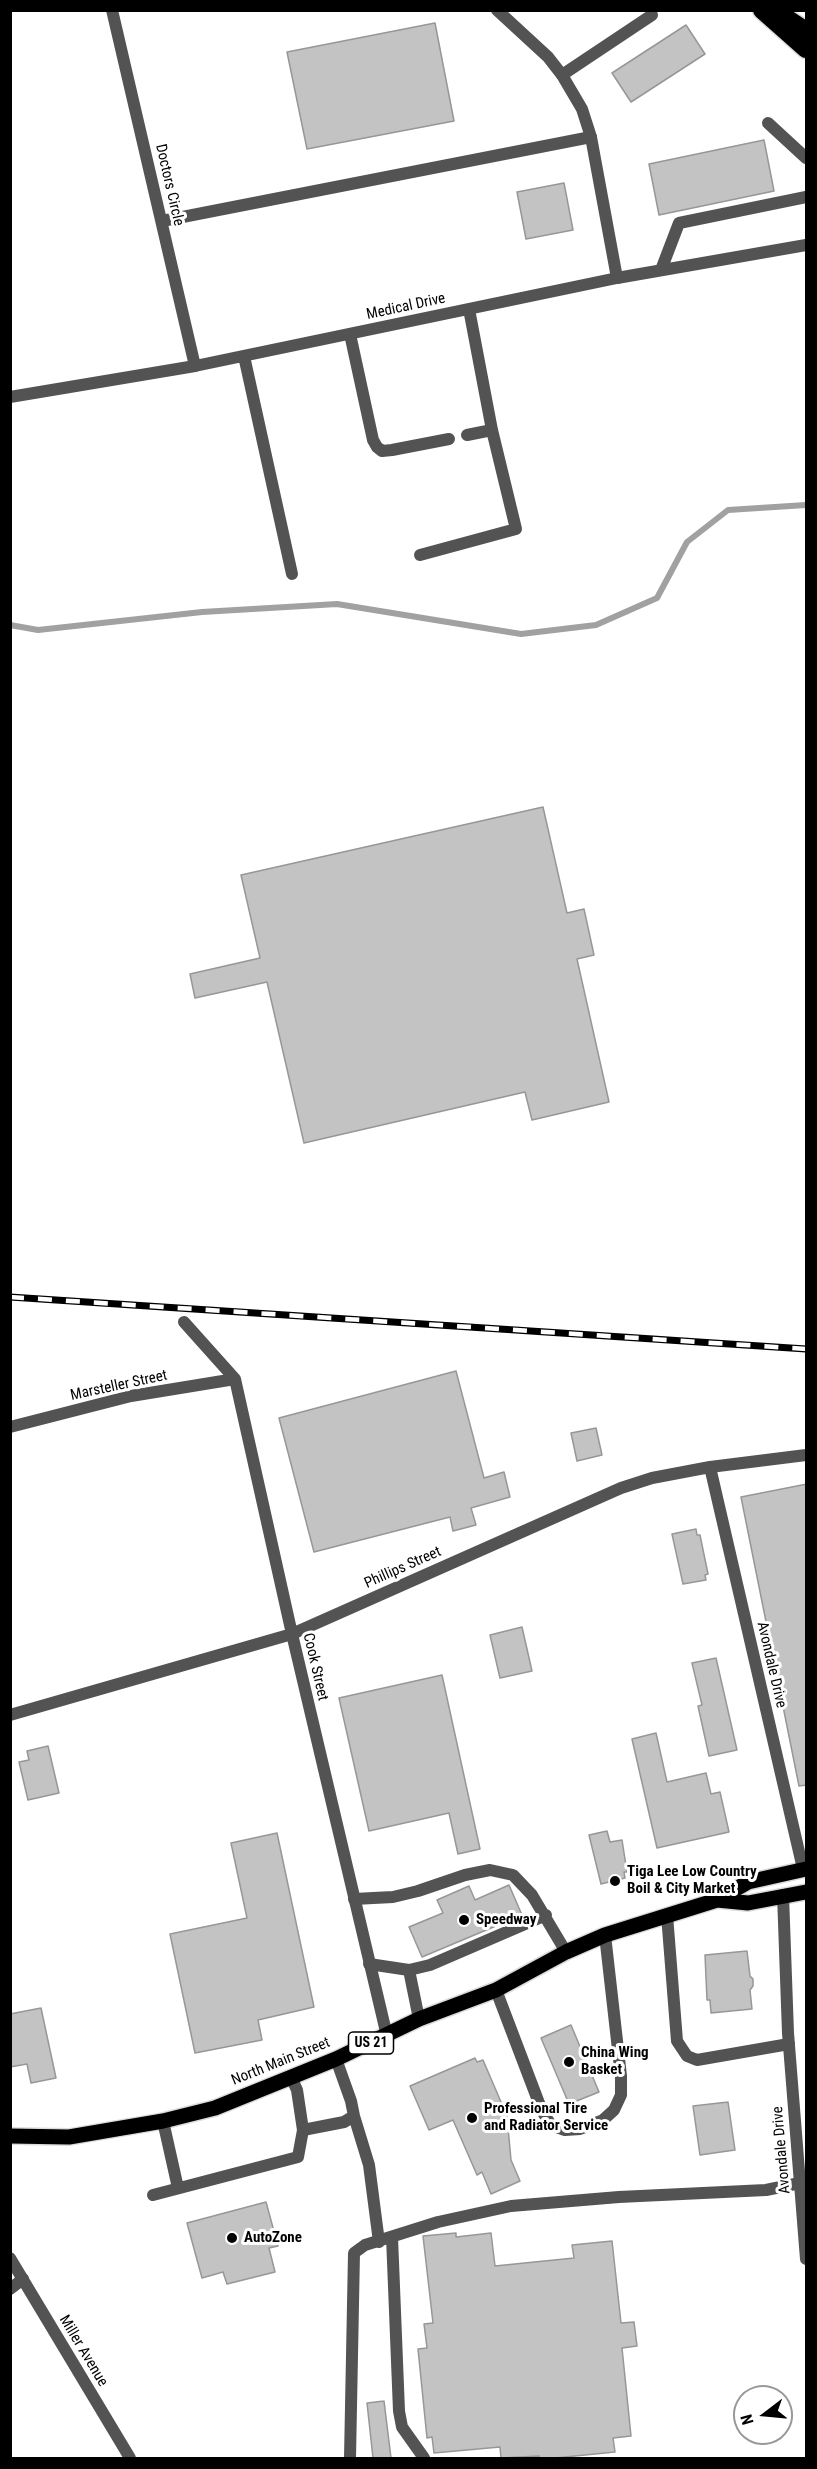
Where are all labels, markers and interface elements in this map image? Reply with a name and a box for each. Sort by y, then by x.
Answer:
street label: Doctors Circle [151,142,187,228]
street label: Medical Drive [365,290,447,324]
street label: Marsteller Street [69,1367,169,1405]
street label: Phillips Street [362,1543,444,1593]
street label: Avondale Drive [752,1620,790,1710]
street label: Cook Street [298,1631,332,1703]
place label: Tiga Lee Low Country Boil & City Market [627,1863,757,1898]
marker: Tiga Lee Low Country Boil & City Market [608,1874,622,1888]
place label: Speedway [476,1911,536,1929]
marker: Speedway [457,1913,471,1927]
road number: US 21 [348,2032,394,2054]
street label: North Main Street [229,2034,333,2090]
place label: China Wing Basket [581,2044,649,2079]
marker: China Wing Basket [562,2055,576,2069]
place label: Professional Tire and Radiator Service [484,2100,608,2135]
street label: Avondale Drive [769,2105,795,2195]
marker: Professional Tire and Radiator Service [465,2111,479,2125]
place label: AutoZone [244,2229,302,2247]
marker: AutoZone [225,2231,239,2245]
street label: Miller Avenue [55,2312,111,2390]
north arrow [733,2385,793,2445]
text: N [737,2412,758,2427]

